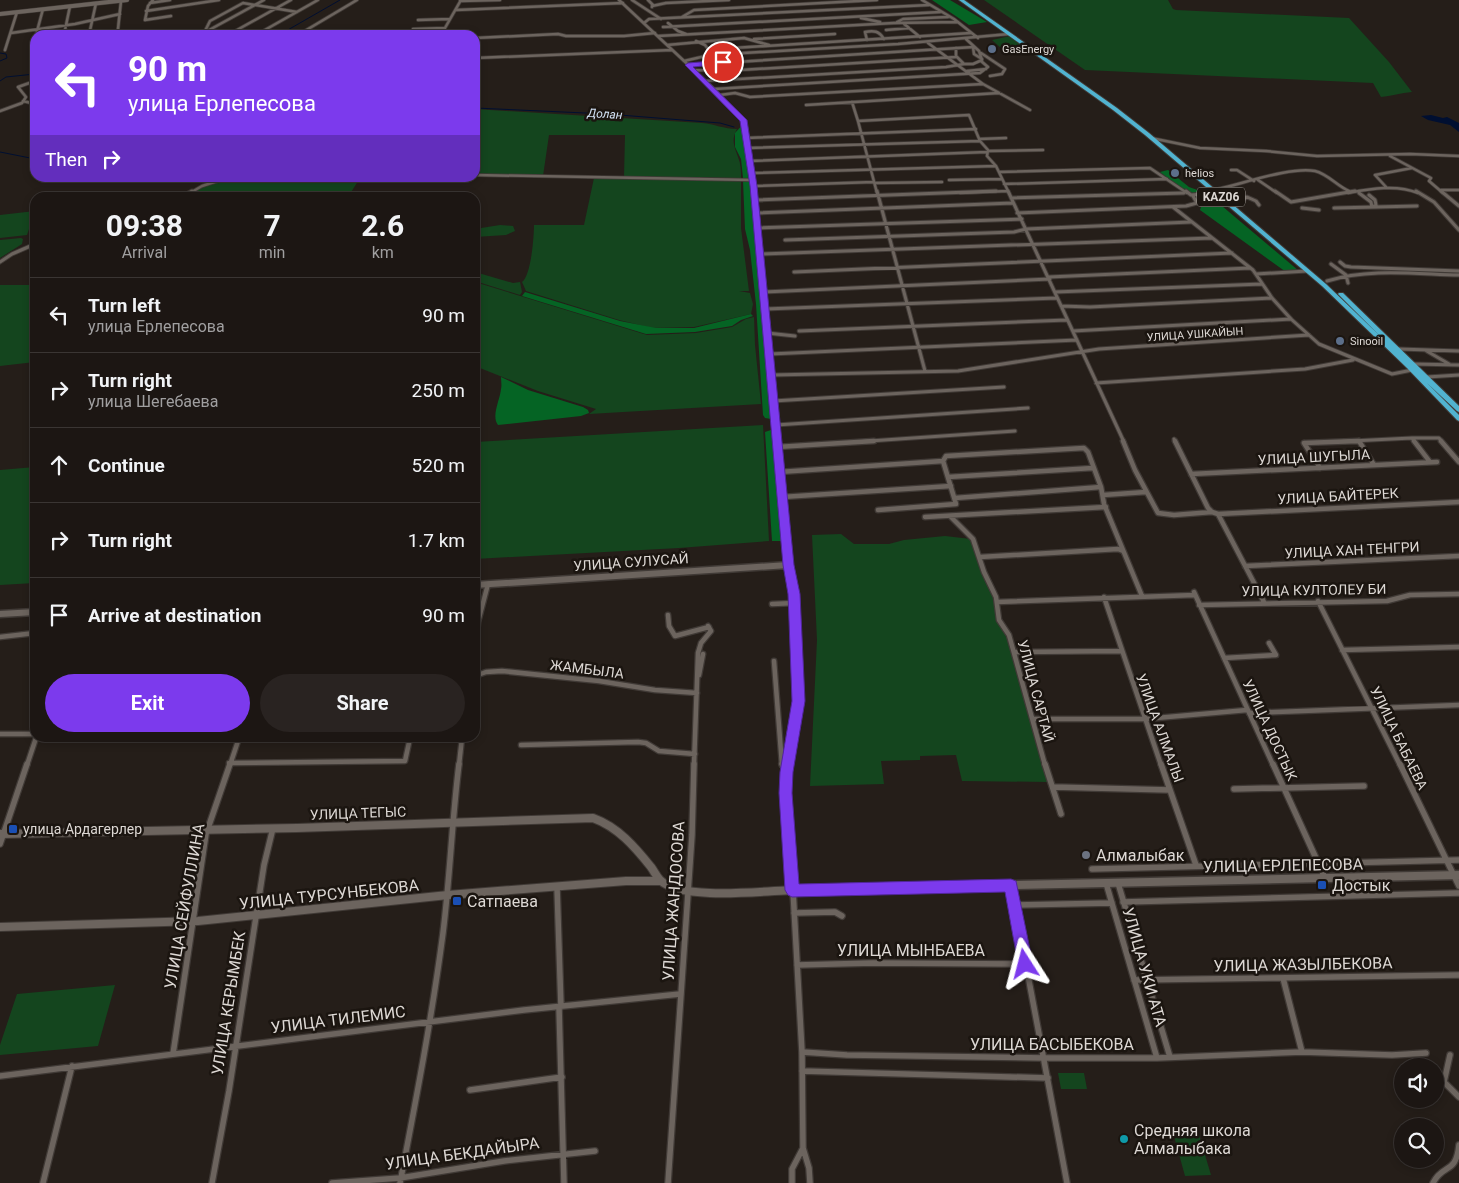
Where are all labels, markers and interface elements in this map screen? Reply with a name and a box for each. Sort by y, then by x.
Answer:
pin [702,41,744,83]
marker: GasEnergy [986,43,998,55]
place label: GasEnergy [1002,43,1055,56]
icon: arrive [709,48,737,76]
text: 90 m [128,49,207,90]
icon: left [45,50,110,115]
text: улица Ерлепесова [128,91,316,116]
water label: Долан [586,106,623,122]
icon: right [97,145,125,173]
text: Then [45,148,87,171]
marker: helios [1169,167,1181,179]
place label: helios [1185,167,1215,180]
road number: KАZ06 [1197,188,1245,206]
text: 09:38 [106,208,183,243]
text: 7 [263,208,281,243]
text: 2.6 [361,208,404,243]
text: Arrival [122,243,167,262]
text: min [259,243,285,262]
text: km [372,243,394,262]
text: Turn left [88,294,161,317]
icon: left [45,301,73,329]
text: 90 m [422,304,465,327]
text: улица Ерлепесова [88,317,225,336]
street label: УЛИЦА УШКАЙЫН [1146,325,1244,344]
marker: Sinooil [1334,335,1346,347]
place label: Sinooil [1350,335,1383,348]
text: Turn right [88,369,172,392]
icon: right [45,376,73,404]
text: 250 m [412,379,465,402]
text: улица Шегебаева [88,392,218,411]
street label: УЛИЦА ШУГЫЛА [1257,446,1371,468]
icon: ahead [45,451,73,479]
text: Continue [88,454,165,477]
text: 520 m [412,454,465,477]
street label: УЛИЦА БАЙТЕРЕК [1277,485,1399,507]
icon: right [45,526,73,554]
text: Turn right [88,529,172,552]
text: 1.7 km [408,529,465,552]
street label: УЛИЦА ХАН ТЕНГРИ [1284,538,1420,562]
street label: УЛИЦА СУЛУСАЙ [573,550,689,574]
street label: УЛИЦА КУЛТОЛЕУ БИ [1241,581,1387,599]
icon: arrive [45,601,73,629]
text: Arrive at destination [88,604,261,627]
text: 90 m [422,604,465,627]
street label: УЛИЦА САРТАЙ [1015,638,1057,744]
street label: ЖАМБЫЛА [549,657,625,681]
street label: УЛИЦА АЛМАЛЫ [1133,672,1187,784]
button: Exit [45,674,250,732]
button: Share [260,674,465,732]
street label: УЛИЦА ДОСТЫК [1240,677,1300,783]
street label: УЛИЦА БАБАЕВА [1367,684,1431,792]
street label: УЛИЦА ТЕГЫС [310,803,406,823]
street label: УЛИЦА ЖАНДОСОВА [658,820,689,981]
place label: улица Ардагерлер [23,821,142,837]
street label: УЛИЦА СЕЙФУЛЛИНА [161,821,209,990]
marker: улица Ардагерлер [7,823,19,835]
place label: Алмалыбак [1096,846,1185,865]
marker: Алмалыбак [1080,849,1092,861]
street label: УЛИЦА ЕРЛЕПЕСОВА [1203,855,1364,876]
street label: УЛИЦА ТУРСУНБЕКОВА [238,876,420,913]
place label: Достык [1332,876,1391,895]
marker: Достык [1316,879,1328,891]
place label: Сатпаева [467,892,538,911]
marker: Сатпаева [451,895,463,907]
street label: УЛИЦА УКИ АТА [1118,905,1171,1029]
street label: УЛИЦА КЕРЫМБЕК [208,929,249,1076]
position arrow [998,937,1050,989]
street label: УЛИЦА МЫНБАЕВА [837,941,986,960]
street label: УЛИЦА ЖАЗЫЛБЕКОВА [1213,953,1393,976]
street label: УЛИЦА ТИЛЕМИС [270,1002,407,1037]
street label: УЛИЦА БАСЫБЕКОВА [970,1035,1135,1054]
map controls [1394,1058,1444,1168]
button: sound [1394,1058,1444,1108]
button: search [1394,1118,1444,1168]
place label: Средняя школа Алмалыбака [1134,1121,1251,1158]
street label: УЛИЦА БЕКДАЙЫРА [384,1133,541,1174]
marker: Средняя школа Алмалыбака [1118,1133,1130,1145]

